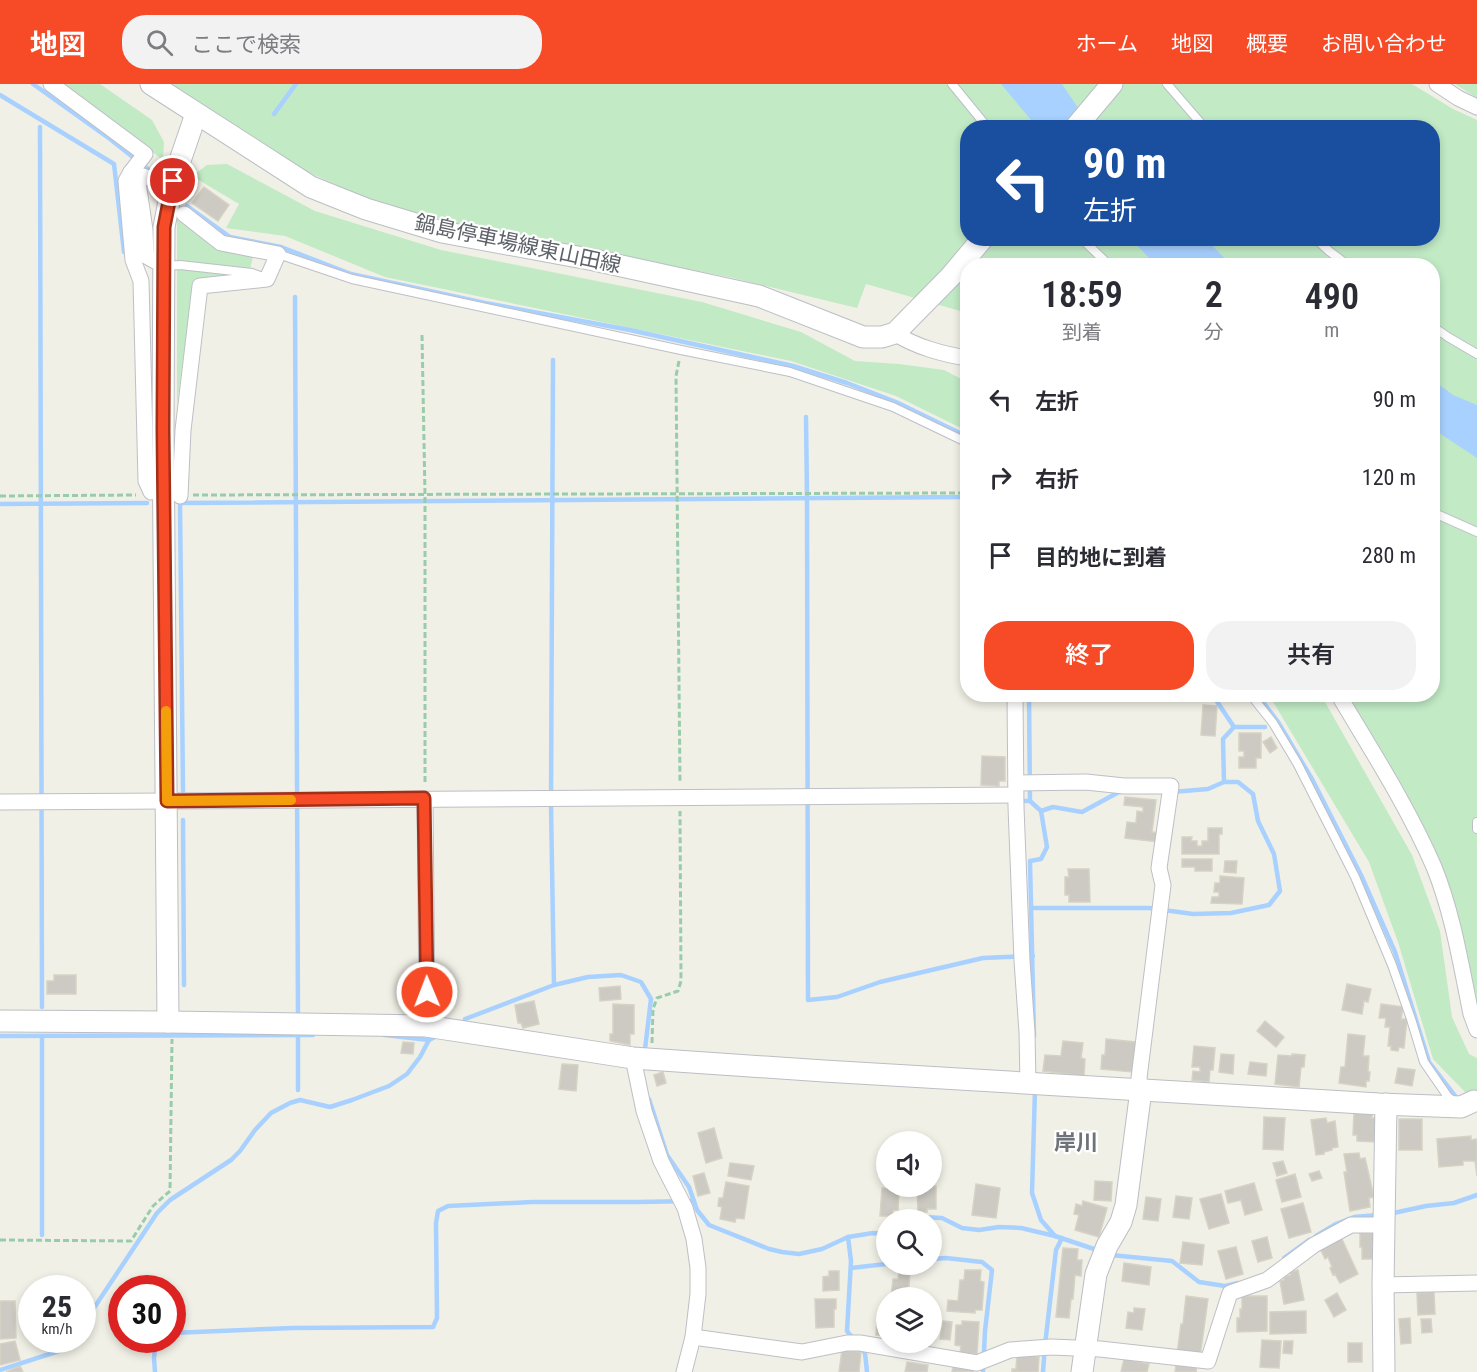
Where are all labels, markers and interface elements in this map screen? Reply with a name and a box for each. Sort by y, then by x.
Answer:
search box [122,15,542,69]
icon: search [143,26,176,59]
text: 地図 [30,28,86,61]
text: ここで検索 [191,32,301,57]
text: ホーム [1076,32,1138,56]
text: 地図 [1171,32,1213,56]
text: 概要 [1246,32,1288,56]
text: お問い合わせ [1321,32,1447,56]
text: 90 m [1083,139,1166,188]
icon: left [984,144,1062,222]
pin [147,155,198,206]
icon: arrive [156,164,189,197]
text: 左折 [1083,195,1137,227]
street label: 鍋島停車場線東山田線 [413,210,623,278]
text: 18:59 [1041,274,1123,316]
text: 2 [1205,274,1223,316]
text: 490 [1305,276,1359,318]
text: m [1324,318,1339,342]
text: 到着 [1062,320,1102,344]
text: 分 [1204,320,1224,344]
icon: left [984,383,1017,416]
text: 90 m [1373,387,1416,412]
text: 左折 [1035,389,1079,414]
icon: right [984,461,1017,494]
text: 120 m [1362,465,1416,490]
text: 右折 [1035,467,1079,492]
icon: arrive [984,539,1017,572]
text: 280 m [1362,543,1416,568]
text: 目的地に到着 [1035,545,1167,570]
button: 終了 [984,621,1194,690]
button: 共有 [1206,621,1416,690]
position arrow [395,960,459,1024]
district label: 岸川 [1054,1130,1098,1155]
map controls [876,1131,942,1353]
button: sound [876,1131,942,1197]
button: search [876,1209,942,1275]
speed limit sign: 30 [108,1275,186,1353]
button: layers [876,1287,942,1353]
text: 25 [42,1289,72,1324]
text: km/h [42,1320,72,1338]

